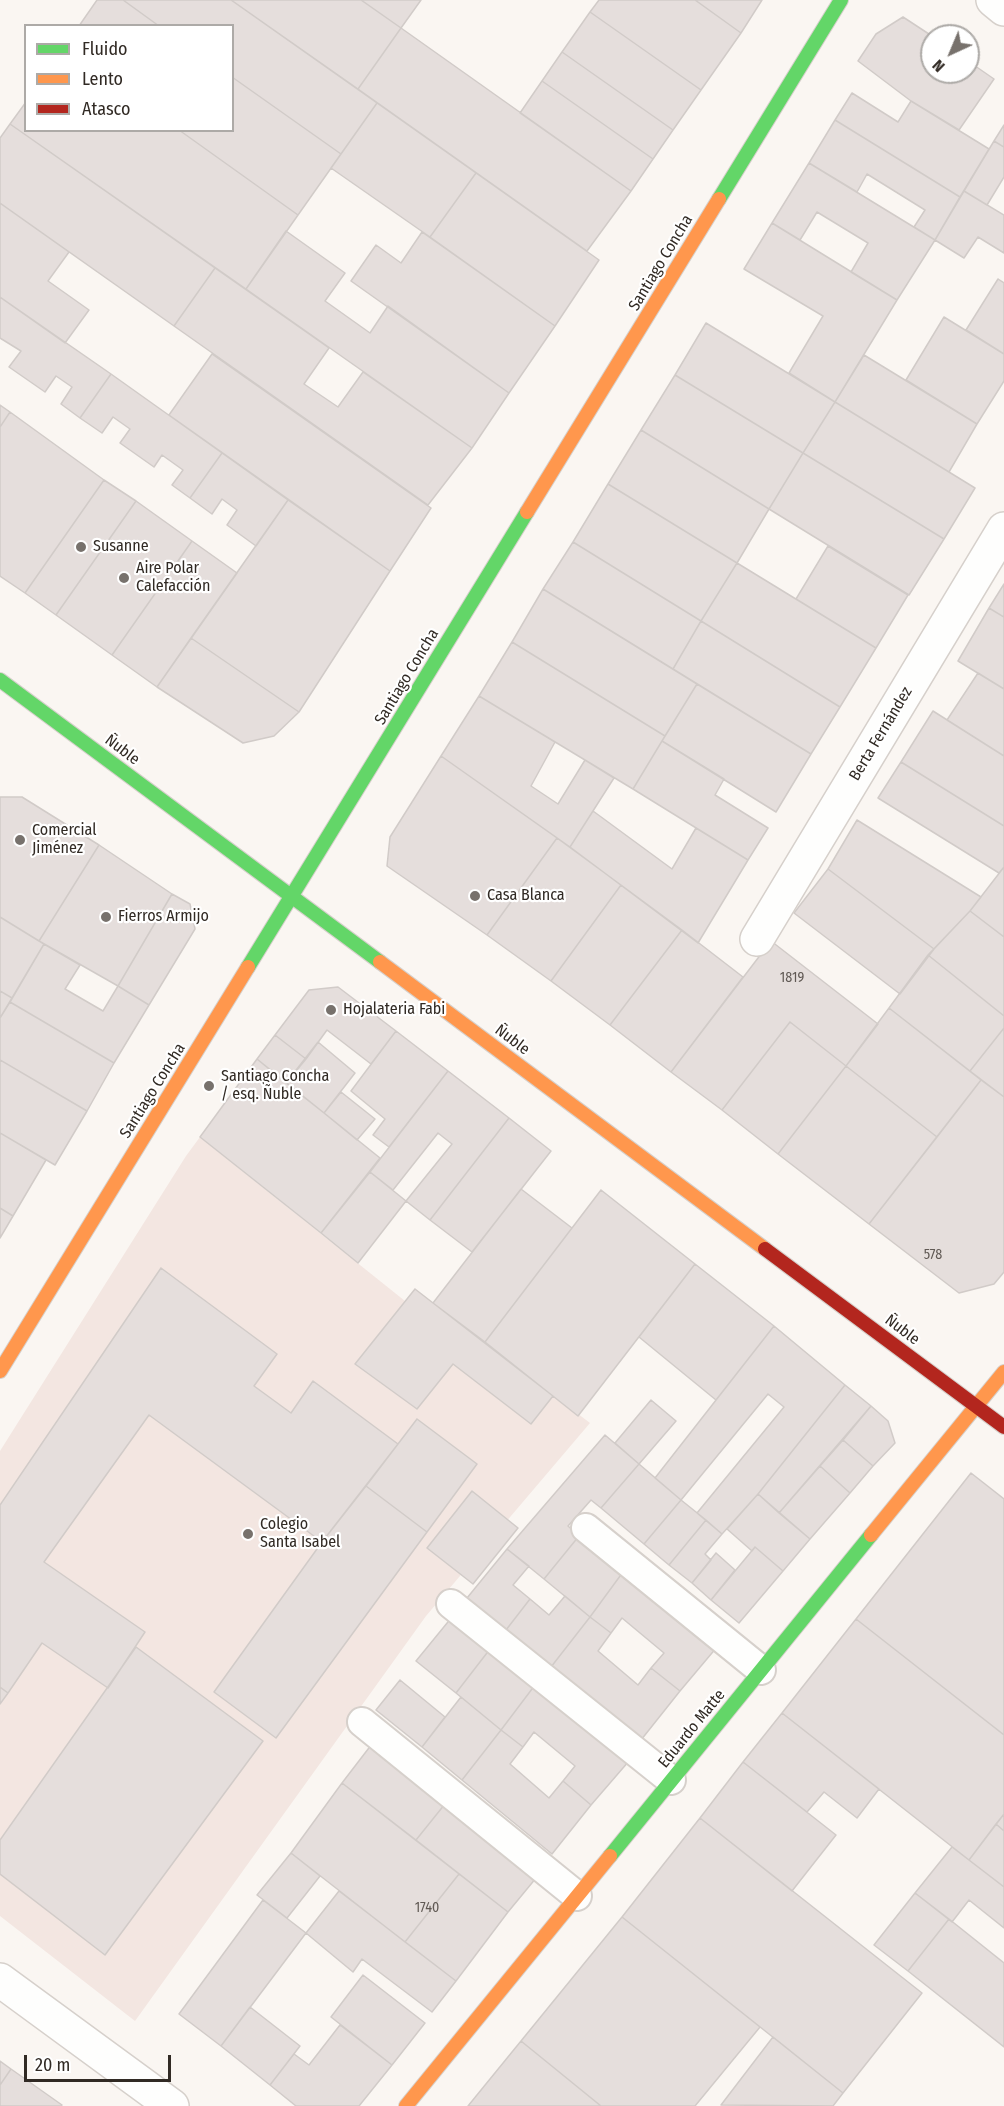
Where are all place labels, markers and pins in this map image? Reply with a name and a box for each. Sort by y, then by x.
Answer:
place label: Susanne [93,537,149,557]
marker: Susanne [74,540,88,554]
place label: Aire Polar Calefacción [136,559,210,597]
marker: Aire Polar Calefacción [117,571,131,585]
place label: Comercial Jiménez [32,821,96,859]
marker: Comercial Jiménez [13,833,27,847]
place label: Casa Blanca [487,886,565,906]
marker: Casa Blanca [468,889,482,903]
place label: Fierros Armijo [118,907,209,927]
marker: Fierros Armijo [99,910,113,924]
place label: Hojalateria Fabi [343,1000,445,1020]
marker: Hojalateria Fabi [324,1003,338,1017]
place label: Santiago Concha / esq. Ñuble [221,1067,329,1105]
marker: Santiago Concha / esq. Ñuble [202,1079,216,1093]
place label: Colegio Santa Isabel [260,1515,340,1553]
marker: Colegio Santa Isabel [241,1527,255,1541]

